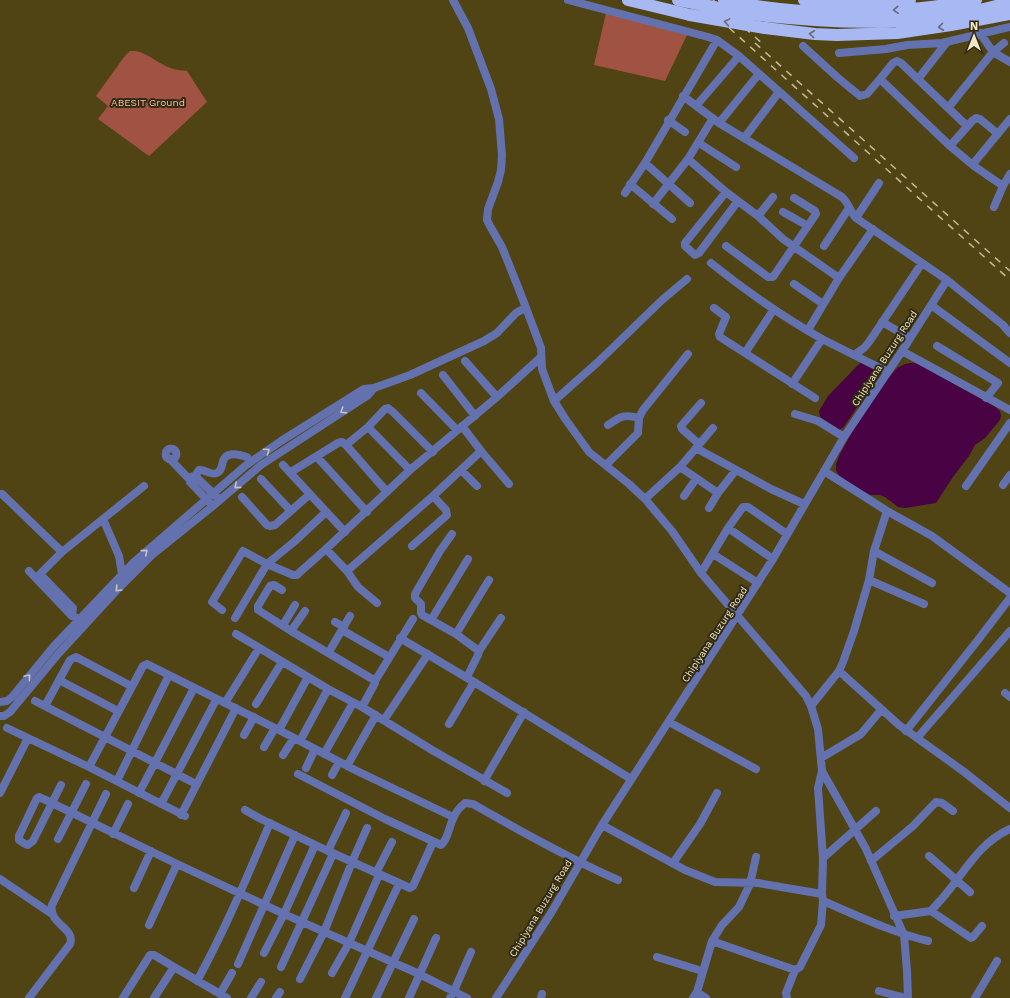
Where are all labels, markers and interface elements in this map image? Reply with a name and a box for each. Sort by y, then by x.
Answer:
one-way arrow [893,6,899,15]
north arrow [954,16,994,56]
one-way arrow [724,18,730,27]
text: N [970,20,978,33]
one-way arrow [938,22,944,31]
one-way arrow [809,29,815,38]
park label: ABESIT Ground [111,97,185,108]
street label: Chipiyana Buzurg Road [849,309,919,408]
one-way arrow [340,406,347,414]
one-way arrow [263,448,270,456]
one-way arrow [234,481,242,488]
one-way arrow [141,549,148,556]
one-way arrow [115,584,123,592]
street label: Chipiyana Buzurg Road [679,585,749,684]
one-way arrow [24,674,31,682]
street label: Chipiyana Buzurg Road [507,858,574,959]

